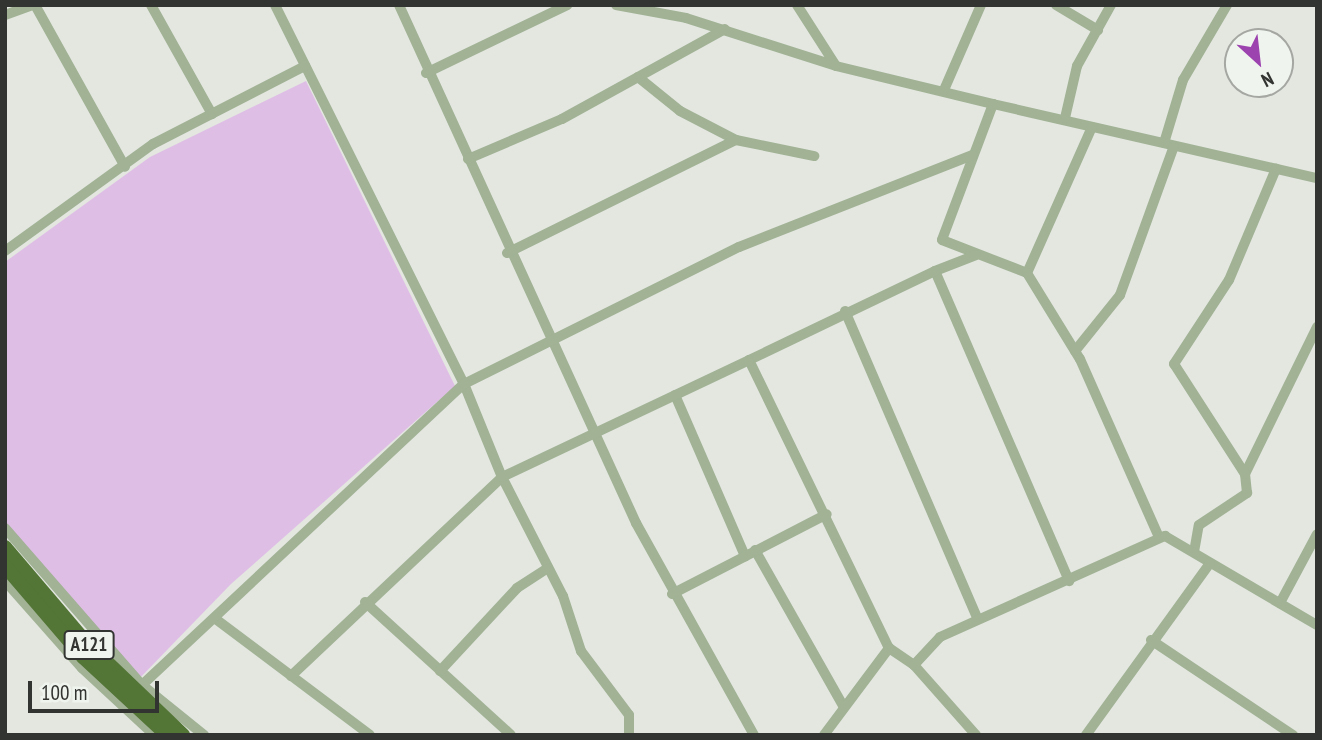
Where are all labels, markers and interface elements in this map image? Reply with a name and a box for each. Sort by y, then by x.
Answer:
north arrow [1224,28,1294,98]
text: N [1258,67,1278,93]
road number: A121 [63,630,115,660]
scale bar [32,666,163,710]
text: 100 m [41,679,87,706]

